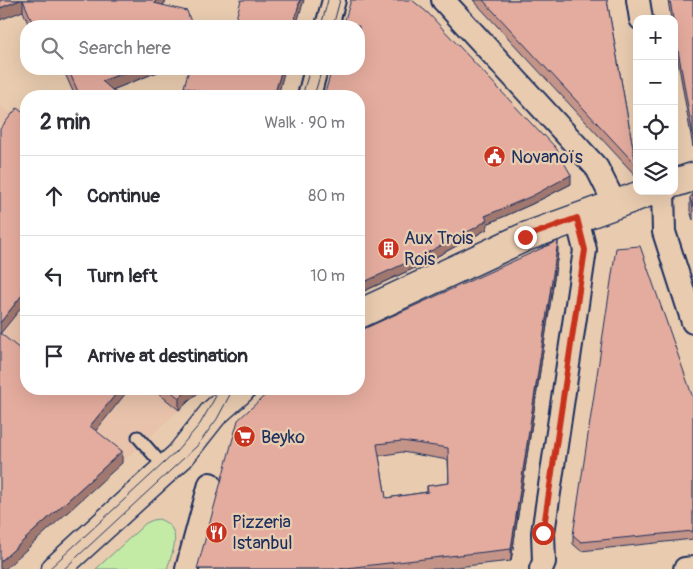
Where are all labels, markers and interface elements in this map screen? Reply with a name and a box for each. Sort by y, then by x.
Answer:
map controls [633,15,678,195]
button: + [633,15,678,60]
search box [20,20,365,75]
icon: search [38,34,66,62]
text: Search here [78,36,171,60]
button: − [633,60,678,105]
button: locate [633,105,678,150]
text: 2 min [40,109,90,136]
text: Walk · 90 m [264,113,345,133]
public building icon: Novanoïs [483,145,507,169]
place label: Novanoïs [511,146,583,169]
button: layers [633,150,678,195]
icon: ahead [40,182,68,210]
text: Continue [87,184,160,208]
text: 80 m [308,186,345,206]
route end [514,226,537,249]
place label: Aux Trois Rois [404,227,473,271]
building icon: Aux Trois Rois [376,236,400,260]
icon: left [40,262,68,290]
text: Turn left [87,264,157,288]
text: 10 m [310,266,345,286]
icon: arrive [40,342,68,370]
text: Arrive at destination [87,344,248,368]
supermarket icon: Beyko [233,425,257,449]
place label: Beyko [261,426,305,449]
place label: Pizzeria Istanbul [232,511,293,555]
restaurant icon: Pizzeria Istanbul [204,520,228,544]
route start [532,522,555,545]

